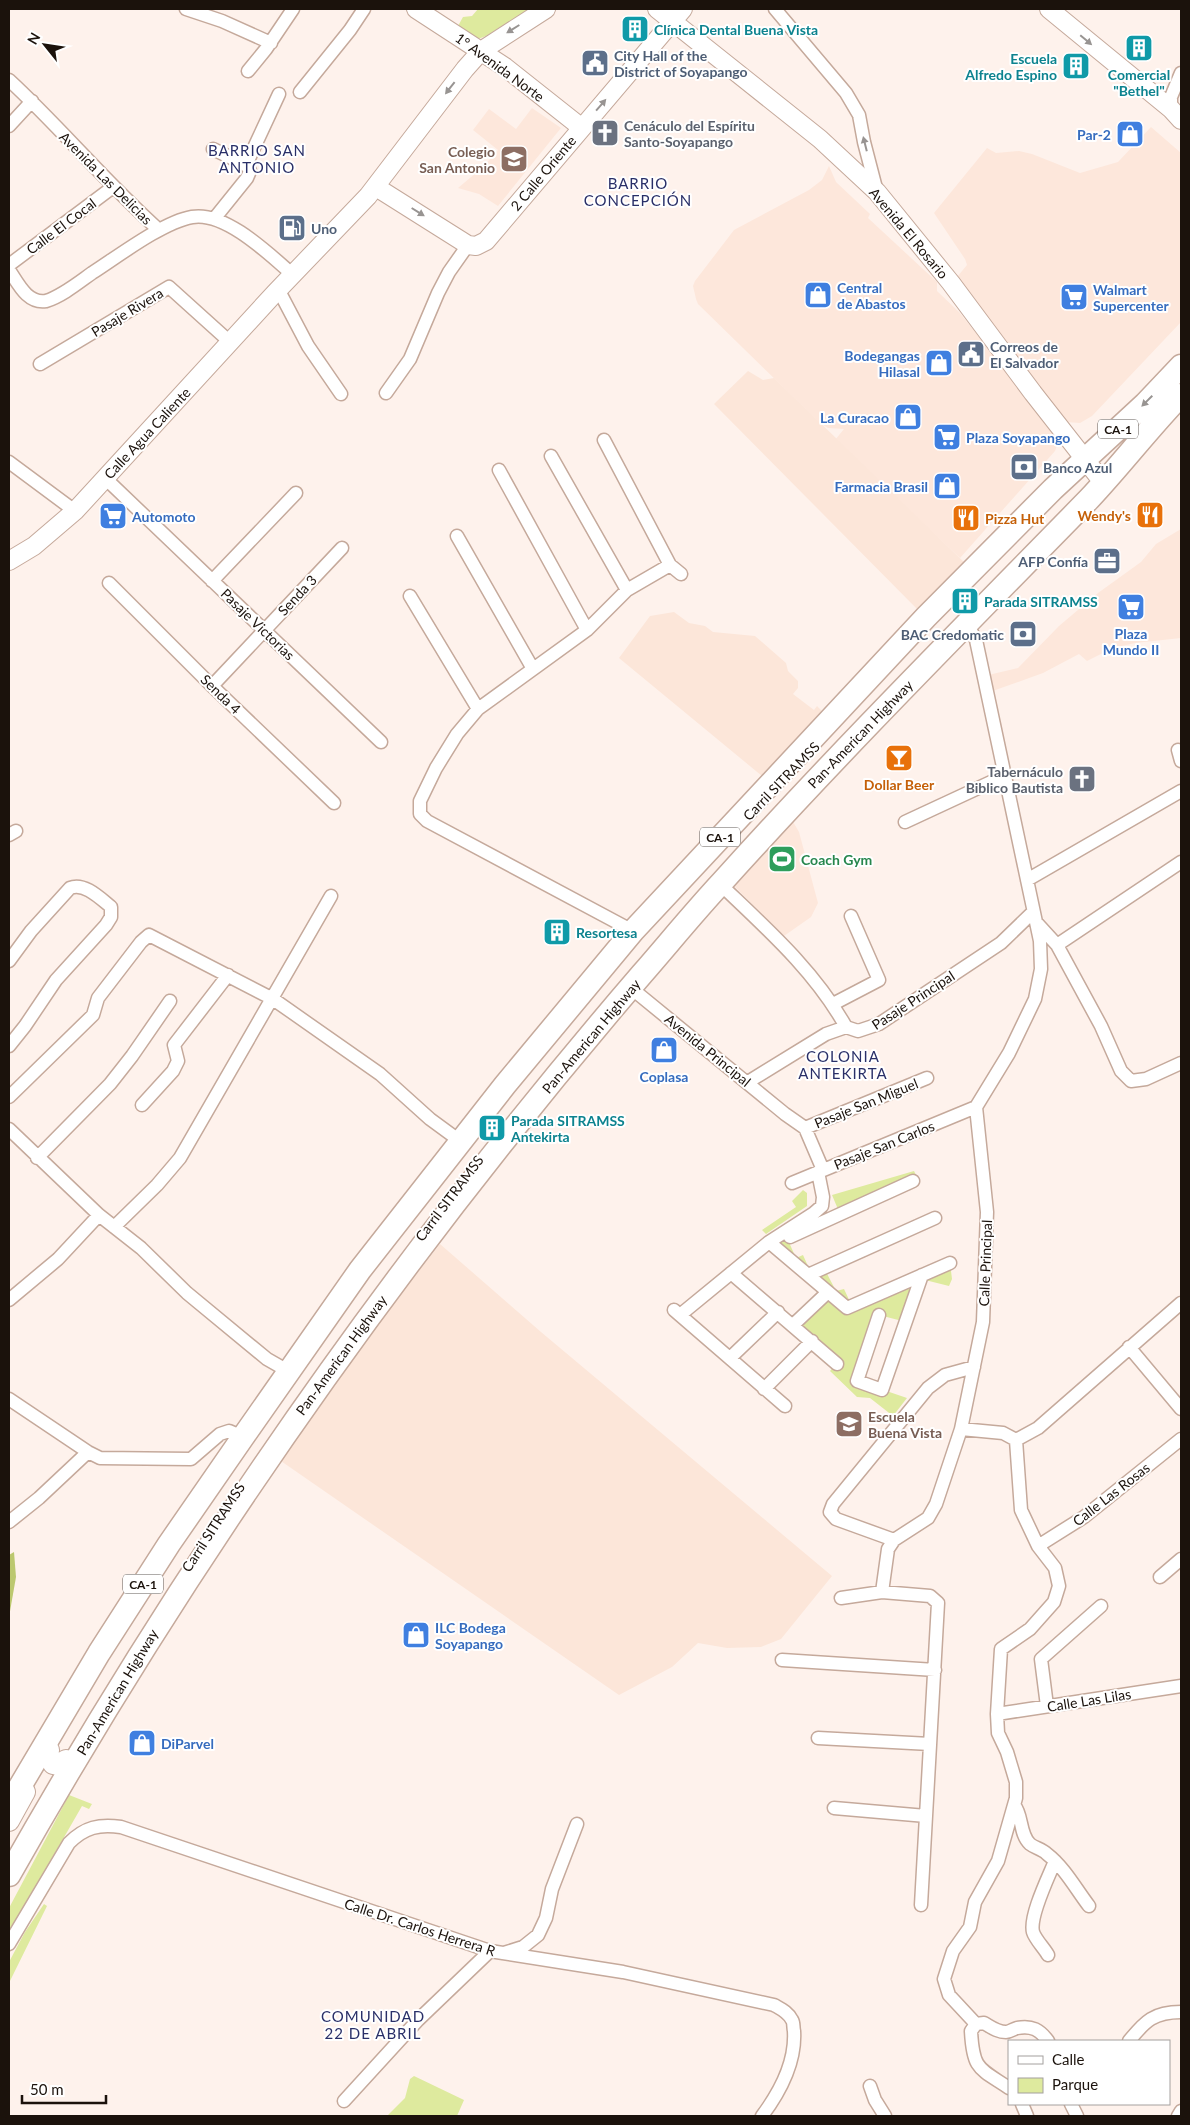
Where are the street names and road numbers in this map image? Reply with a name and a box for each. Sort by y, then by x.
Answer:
street label: 1° Avenida Norte [452,29,548,105]
street label: Avenida Las Delicias [56,128,156,228]
street label: 2 Calle Oriente [507,132,579,214]
street label: Avenida El Rosario [866,184,952,282]
street label: Calle El Cocal [23,194,99,258]
street label: Pasaje Rivera [88,284,166,340]
street label: Calle Agua Caliente [100,384,194,482]
road number: CA-1 [1098,419,1138,438]
street label: Senda 3 [274,571,320,619]
street label: Pasaje Victorias [218,585,298,663]
street label: Senda 4 [197,671,245,717]
street label: Pan-American Highway [804,676,917,792]
street label: Carril SITRAMSS [739,738,823,824]
road number: CA-1 [700,828,740,846]
street label: Pasaje Principal [868,967,958,1033]
street label: Pan-American Highway [538,975,644,1097]
street label: Avenida Principal [662,1010,754,1090]
street label: Pasaje San Miguel [812,1074,920,1132]
street label: Pasaje San Carlos [831,1117,937,1173]
street label: Carril SITRAMSS [411,1152,487,1244]
street label: Calle Principal [975,1219,995,1307]
street label: Pan-American Highway [292,1291,391,1418]
street label: Calle Las Rosas [1069,1459,1153,1529]
street label: Carril SITRAMSS [178,1479,248,1575]
road number: CA-1 [123,1575,163,1594]
street label: Pan-American Highway [73,1625,162,1758]
street label: Calle Las Lilas [1046,1685,1132,1715]
street label: Calle Dr. Carlos Herrera R [342,1895,498,1960]

